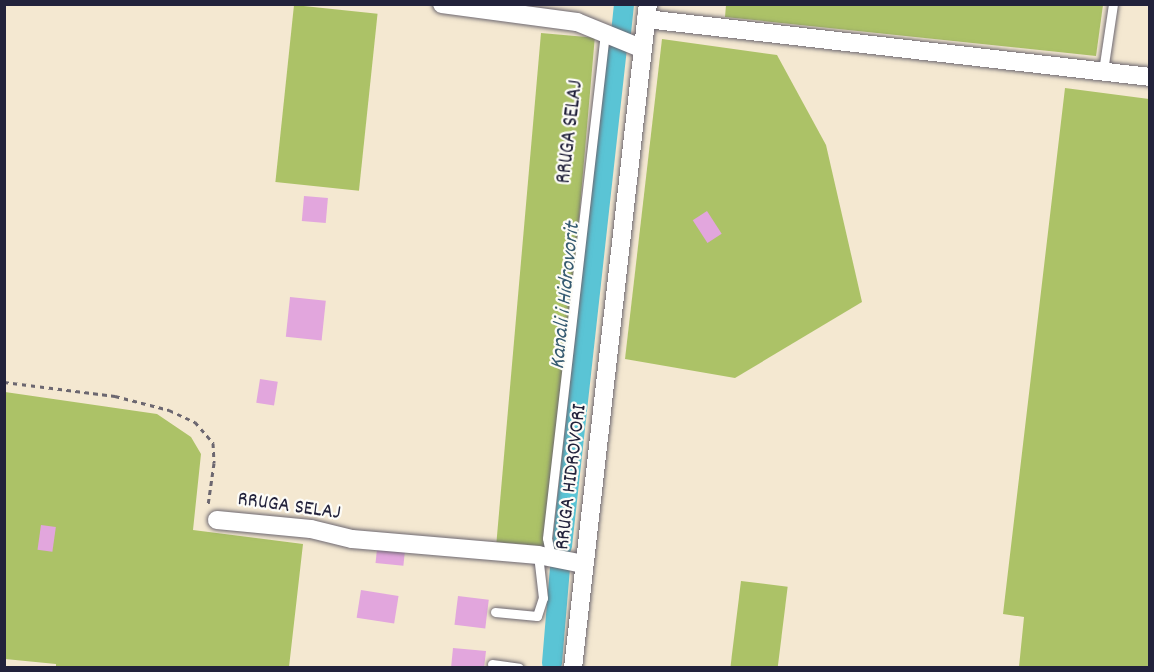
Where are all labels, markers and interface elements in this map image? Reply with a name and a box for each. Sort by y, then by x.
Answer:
street label: RRUGA SELAJ [552,79,590,185]
water label: Kanali i Hidrovorit [545,221,587,371]
street label: RRUGA HIDROVORI [551,403,593,551]
street label: RRUGA SELAJ [236,487,342,527]

